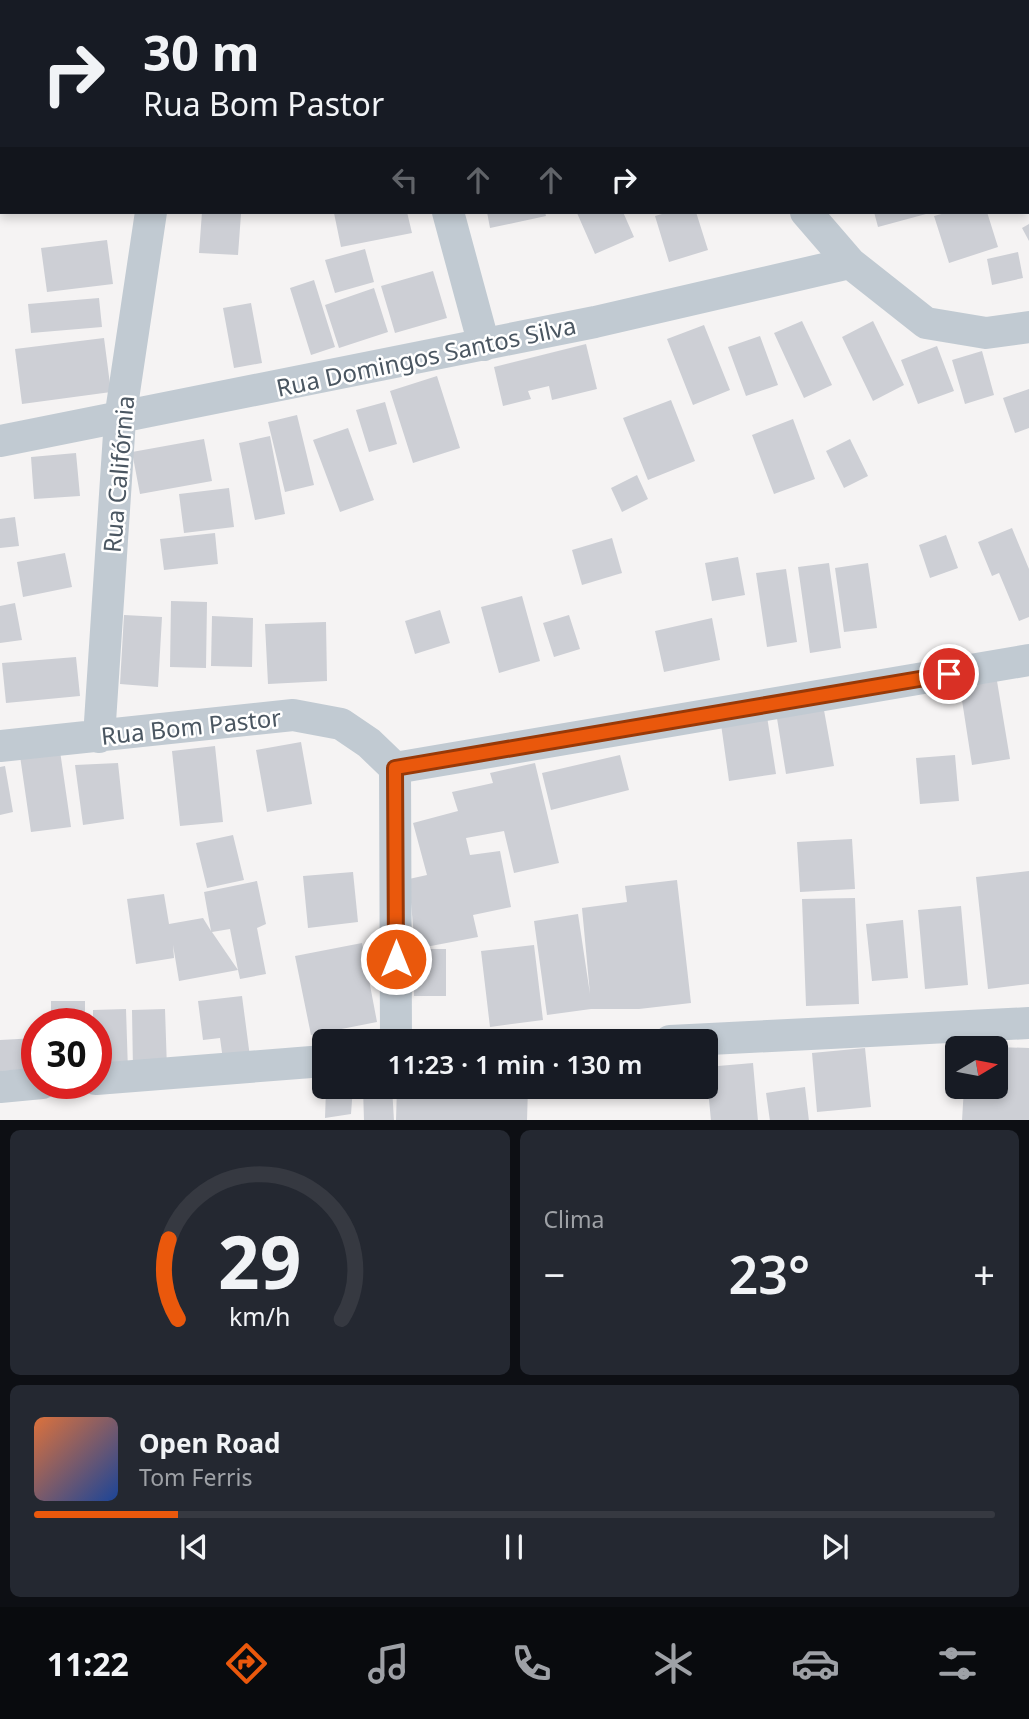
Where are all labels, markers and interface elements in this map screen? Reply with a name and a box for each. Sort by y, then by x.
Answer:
text: 30 m [143,19,260,85]
icon: right [28,28,119,119]
text: Rua Bom Pastor [143,82,384,125]
icon: left [386,161,424,199]
icon: ahead [459,161,497,199]
icon: ahead [532,161,570,199]
icon: right [605,161,643,199]
street label: Rua Domingos Santos Silva [273,308,579,404]
street label: Rua Califórnia [95,394,141,554]
pin [919,644,979,704]
icon: arrive [930,655,968,693]
street label: Rua Bom Pastor [99,700,283,752]
position arrow [359,922,433,996]
speed limit sign: 30 [21,1008,112,1099]
north arrow [945,1036,1008,1099]
map controls [945,1036,1008,1099]
text: 11:23 · 1 min · 130 m [388,1046,642,1082]
text: Clima [544,1203,604,1235]
text: 29 [218,1211,301,1310]
text: 23° [728,1238,810,1309]
text: − [544,1248,565,1300]
text: + [973,1248,995,1300]
text: km/h [229,1298,291,1332]
text: Open Road [139,1425,281,1461]
text: Tom Ferris [139,1461,252,1493]
icon: previous [175,1528,213,1566]
icon: pause [495,1528,533,1566]
icon: next [816,1528,854,1566]
icon: directions [222,1639,271,1688]
icon: music [364,1639,413,1688]
icon: phone [507,1639,556,1688]
icon: climate [649,1639,698,1688]
icon: car [791,1639,840,1688]
icon: filters [933,1639,982,1688]
text: 11:22 [47,1642,129,1685]

